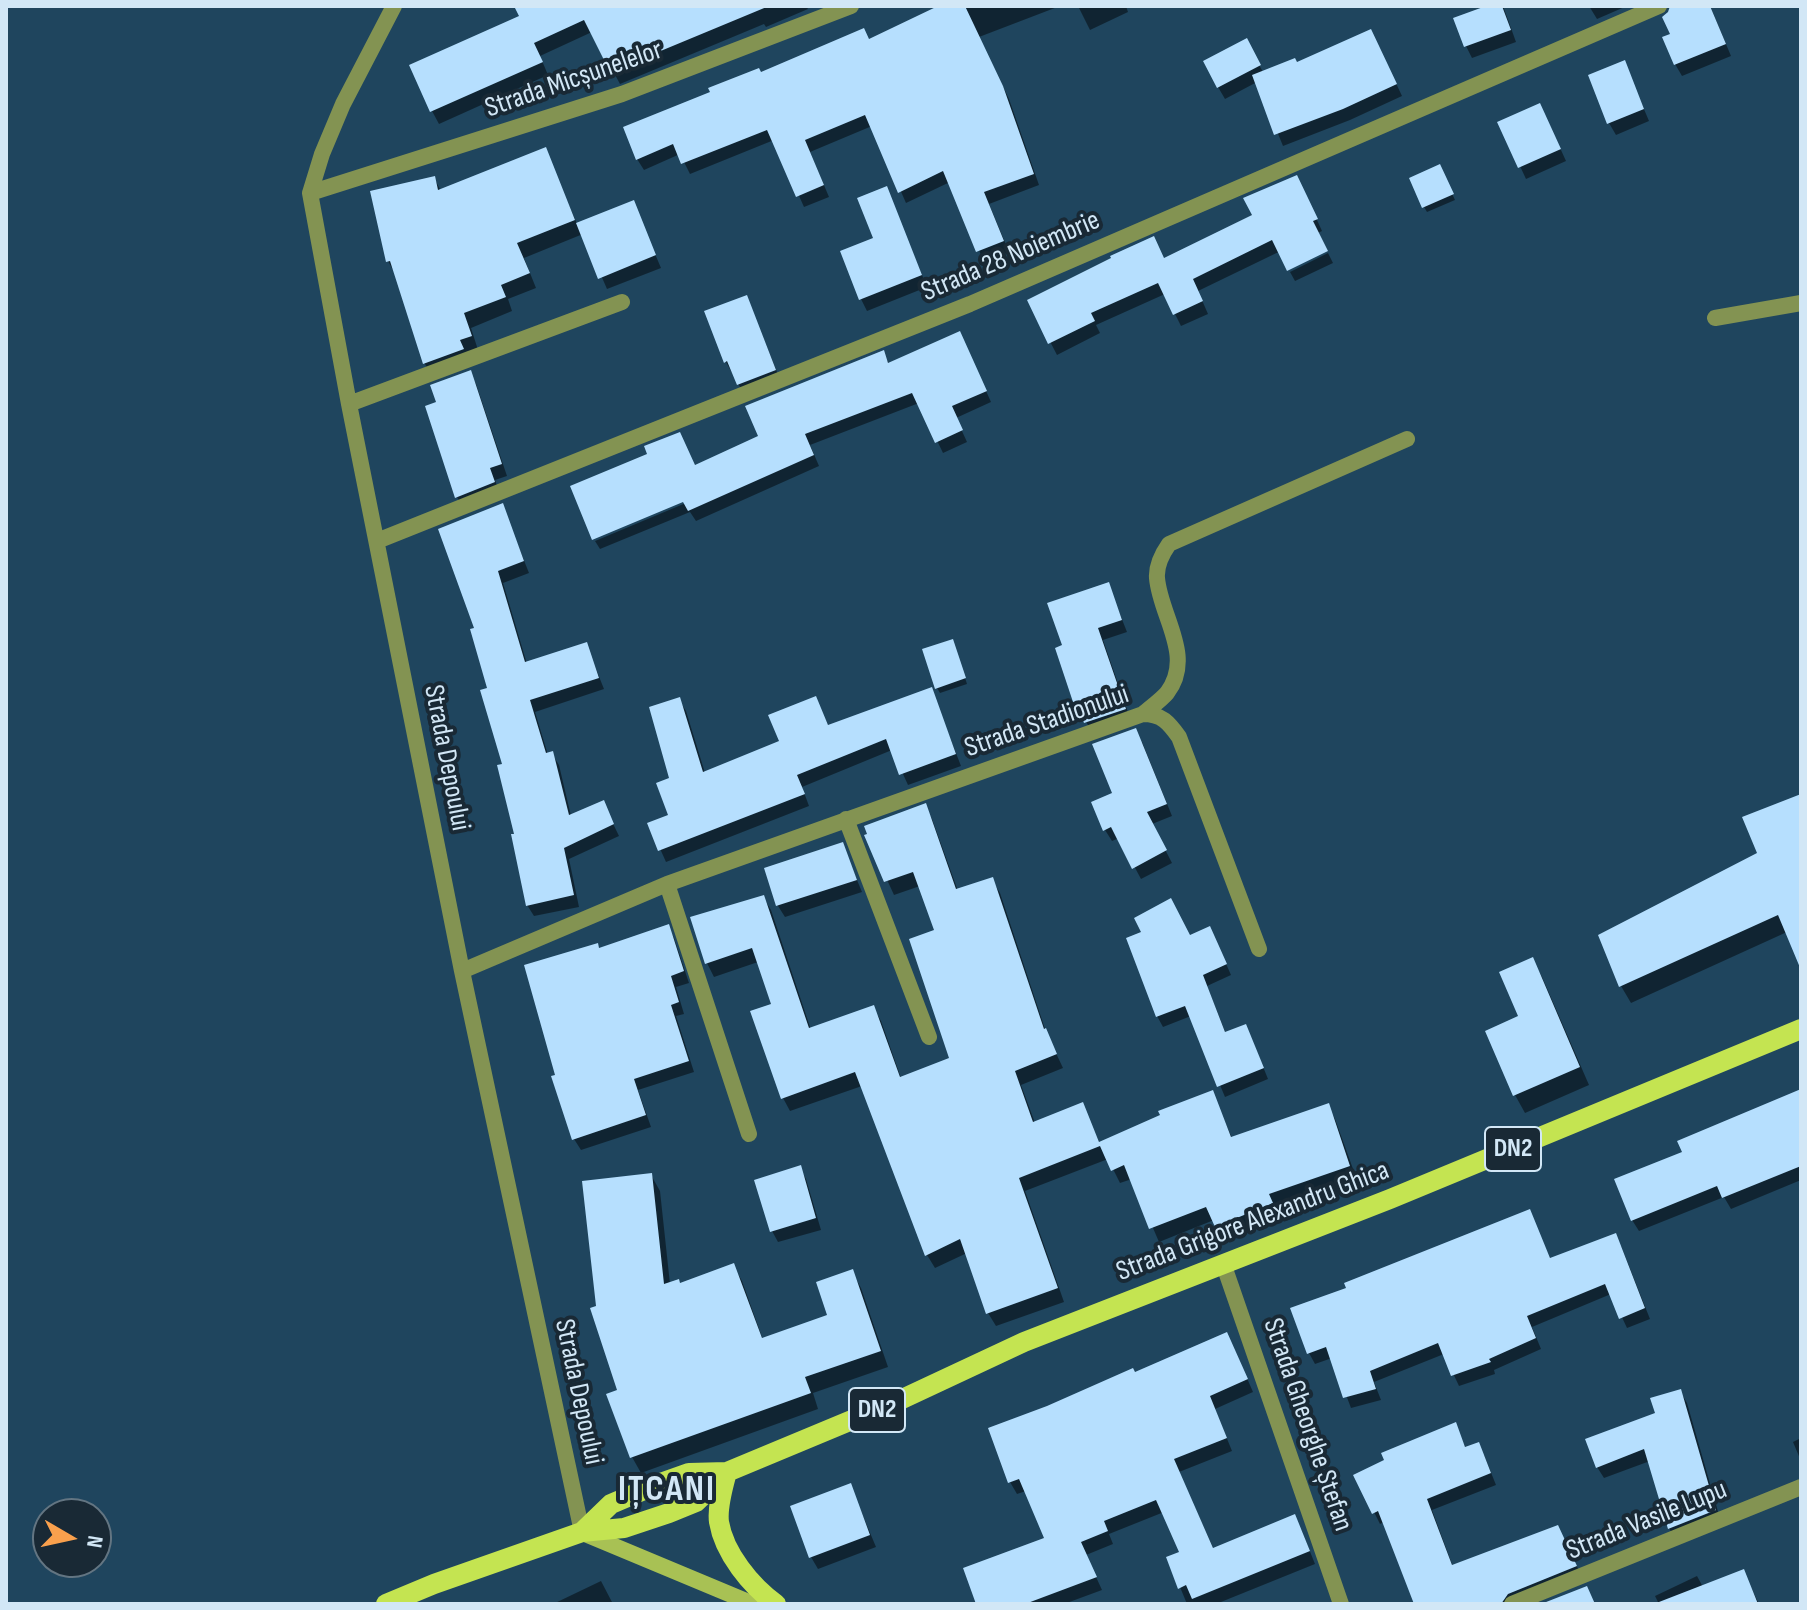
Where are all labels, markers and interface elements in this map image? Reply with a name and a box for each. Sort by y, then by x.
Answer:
street label: Strada Micșunelelor [481,34,667,126]
street label: Strada 28 Noiembrie [917,204,1105,310]
street label: Strada Stadionului [961,678,1133,766]
street label: Strada Depoului [415,682,477,834]
road number: DN2 [1485,1127,1541,1171]
street label: Strada Grigore Alexandru Ghica [1112,1154,1394,1290]
street label: Strada Gheorghe Ștefan [1255,1314,1359,1536]
street label: Strada Depoului [546,1316,610,1468]
road number: DN2 [849,1388,905,1432]
district label: IȚCANI [618,1469,716,1513]
street label: Strada Vasile Lupu [1562,1474,1732,1568]
north arrow [32,1498,112,1578]
text: N [80,1534,108,1549]

